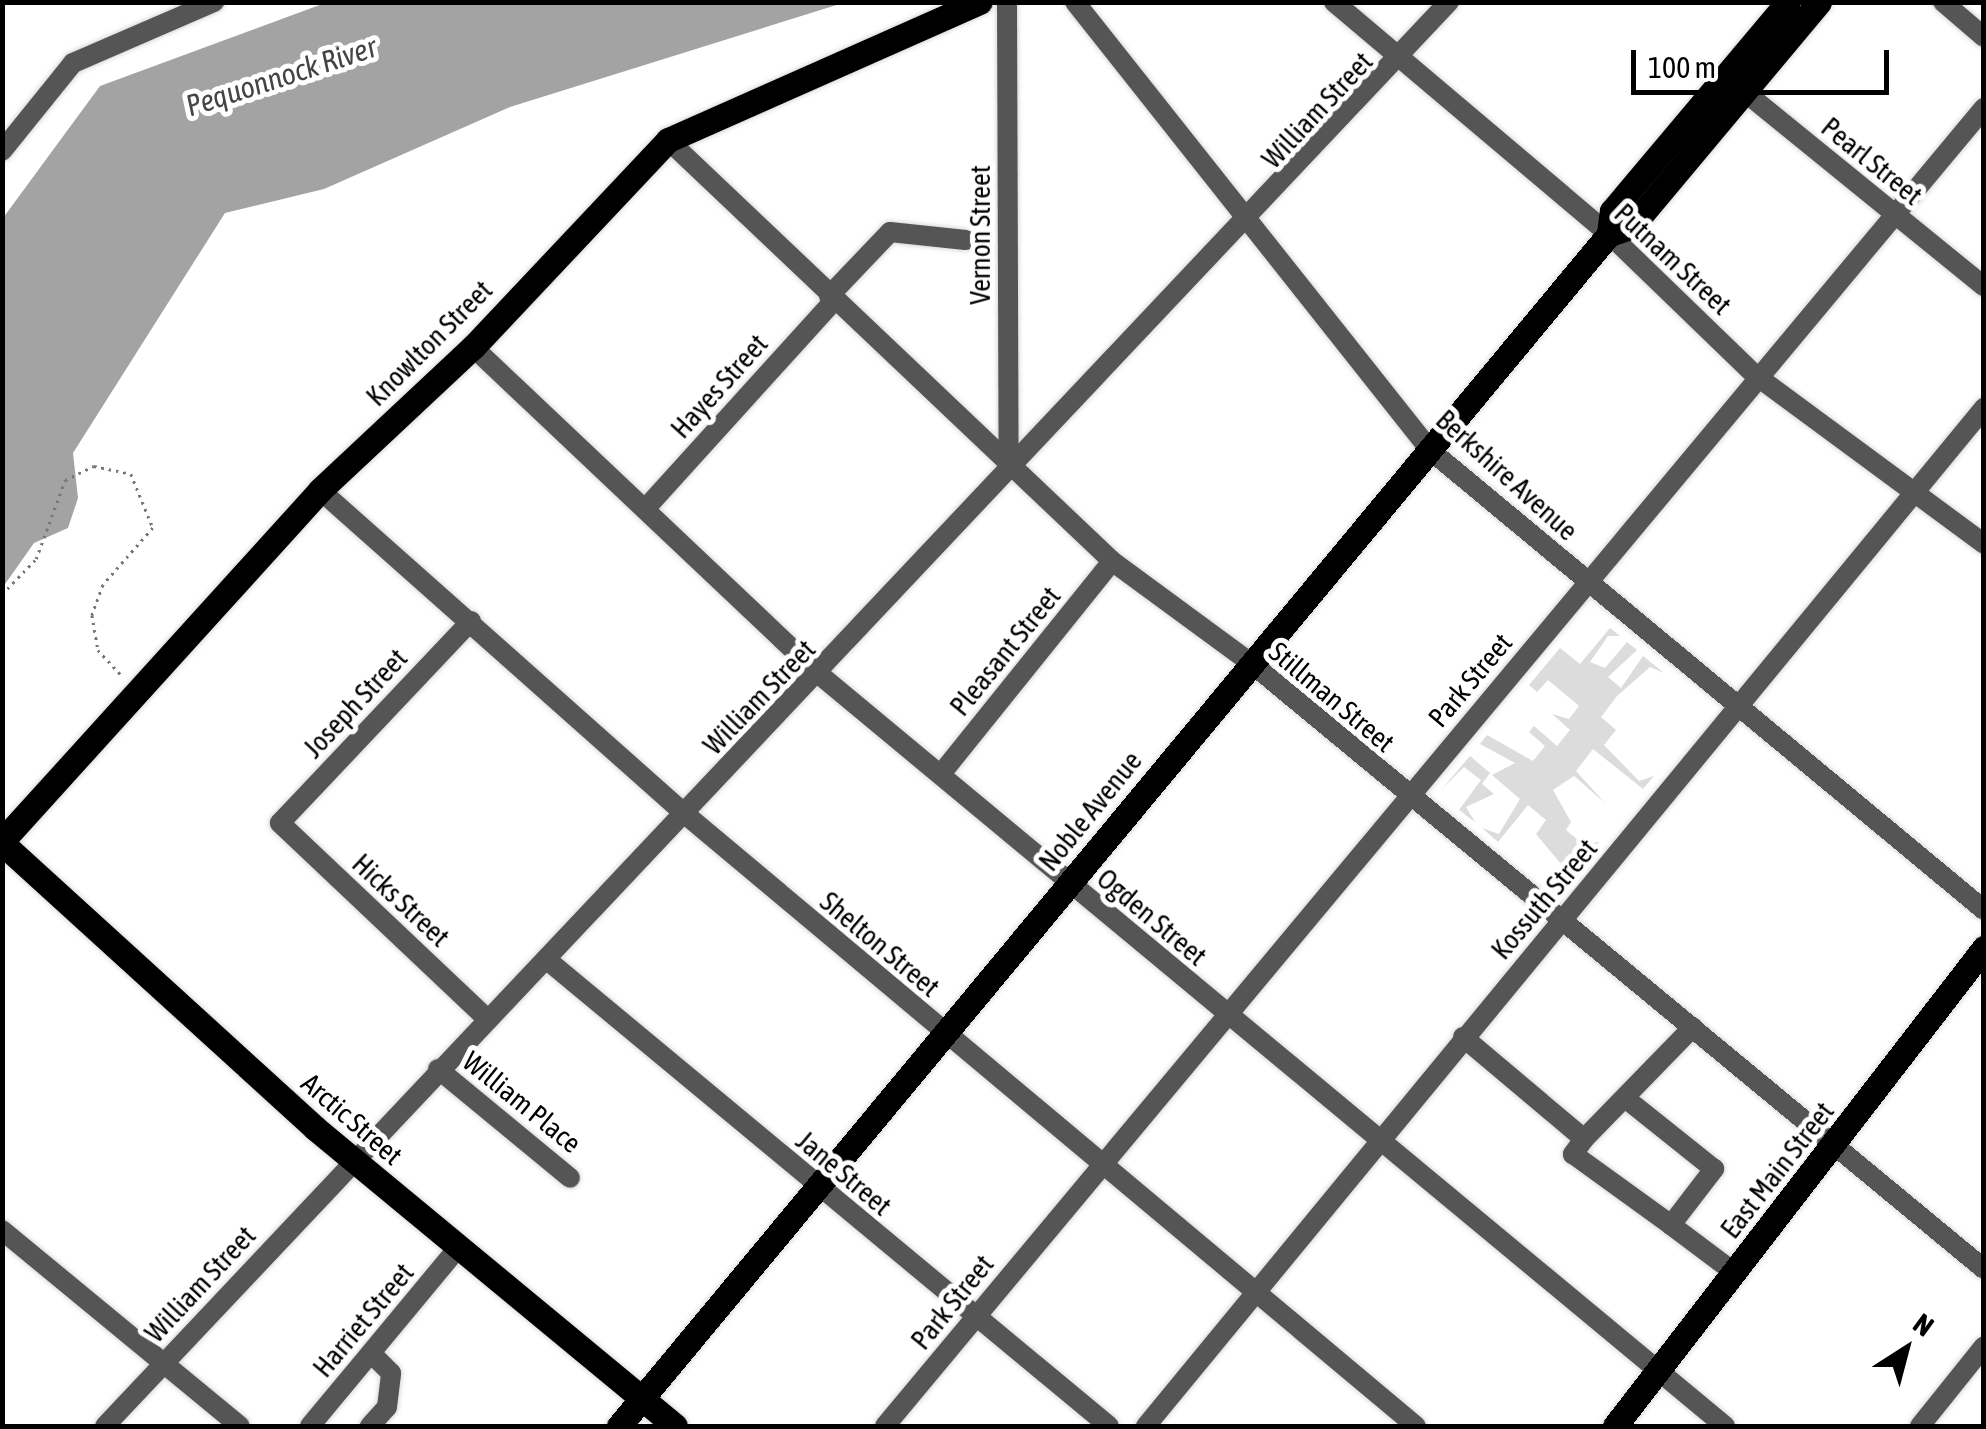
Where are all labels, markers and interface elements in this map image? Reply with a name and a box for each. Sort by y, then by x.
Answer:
water label: Pequonnock River [181,28,381,124]
scale bar [1636,30,1894,92]
street label: William Street [1255,45,1379,175]
text: 100 m [1648,50,1716,84]
street label: Pearl Street [1815,110,1929,212]
street label: Vernon Street [963,165,997,305]
street label: Putnam Street [1608,196,1738,322]
street label: Knowlton Street [359,273,499,413]
street label: Hayes Street [664,327,774,445]
street label: Berkshire Avenue [1429,403,1585,547]
street label: Pleasant Street [943,580,1067,722]
street label: Park Street [1421,626,1519,734]
street label: William Street [696,633,822,761]
street label: Stillman Street [1263,635,1401,759]
street label: Joseph Street [296,642,414,764]
street label: Noble Avenue [1032,744,1148,878]
street label: Kossuth Street [1484,832,1604,966]
street label: Hicks Street [345,847,457,953]
street label: Ogden Street [1090,861,1214,973]
street label: Shelton Street [814,884,946,1004]
street label: William Place [456,1044,588,1160]
street label: Arctic Street [295,1066,409,1172]
street label: East Main Street [1713,1095,1841,1245]
street label: Jane Street [790,1124,898,1222]
street label: William Street [138,1219,262,1349]
street label: Park Street [904,1248,1000,1356]
street label: Harriet Street [306,1256,420,1384]
north arrow [1856,1299,1956,1399]
text: N [1908,1307,1940,1343]

